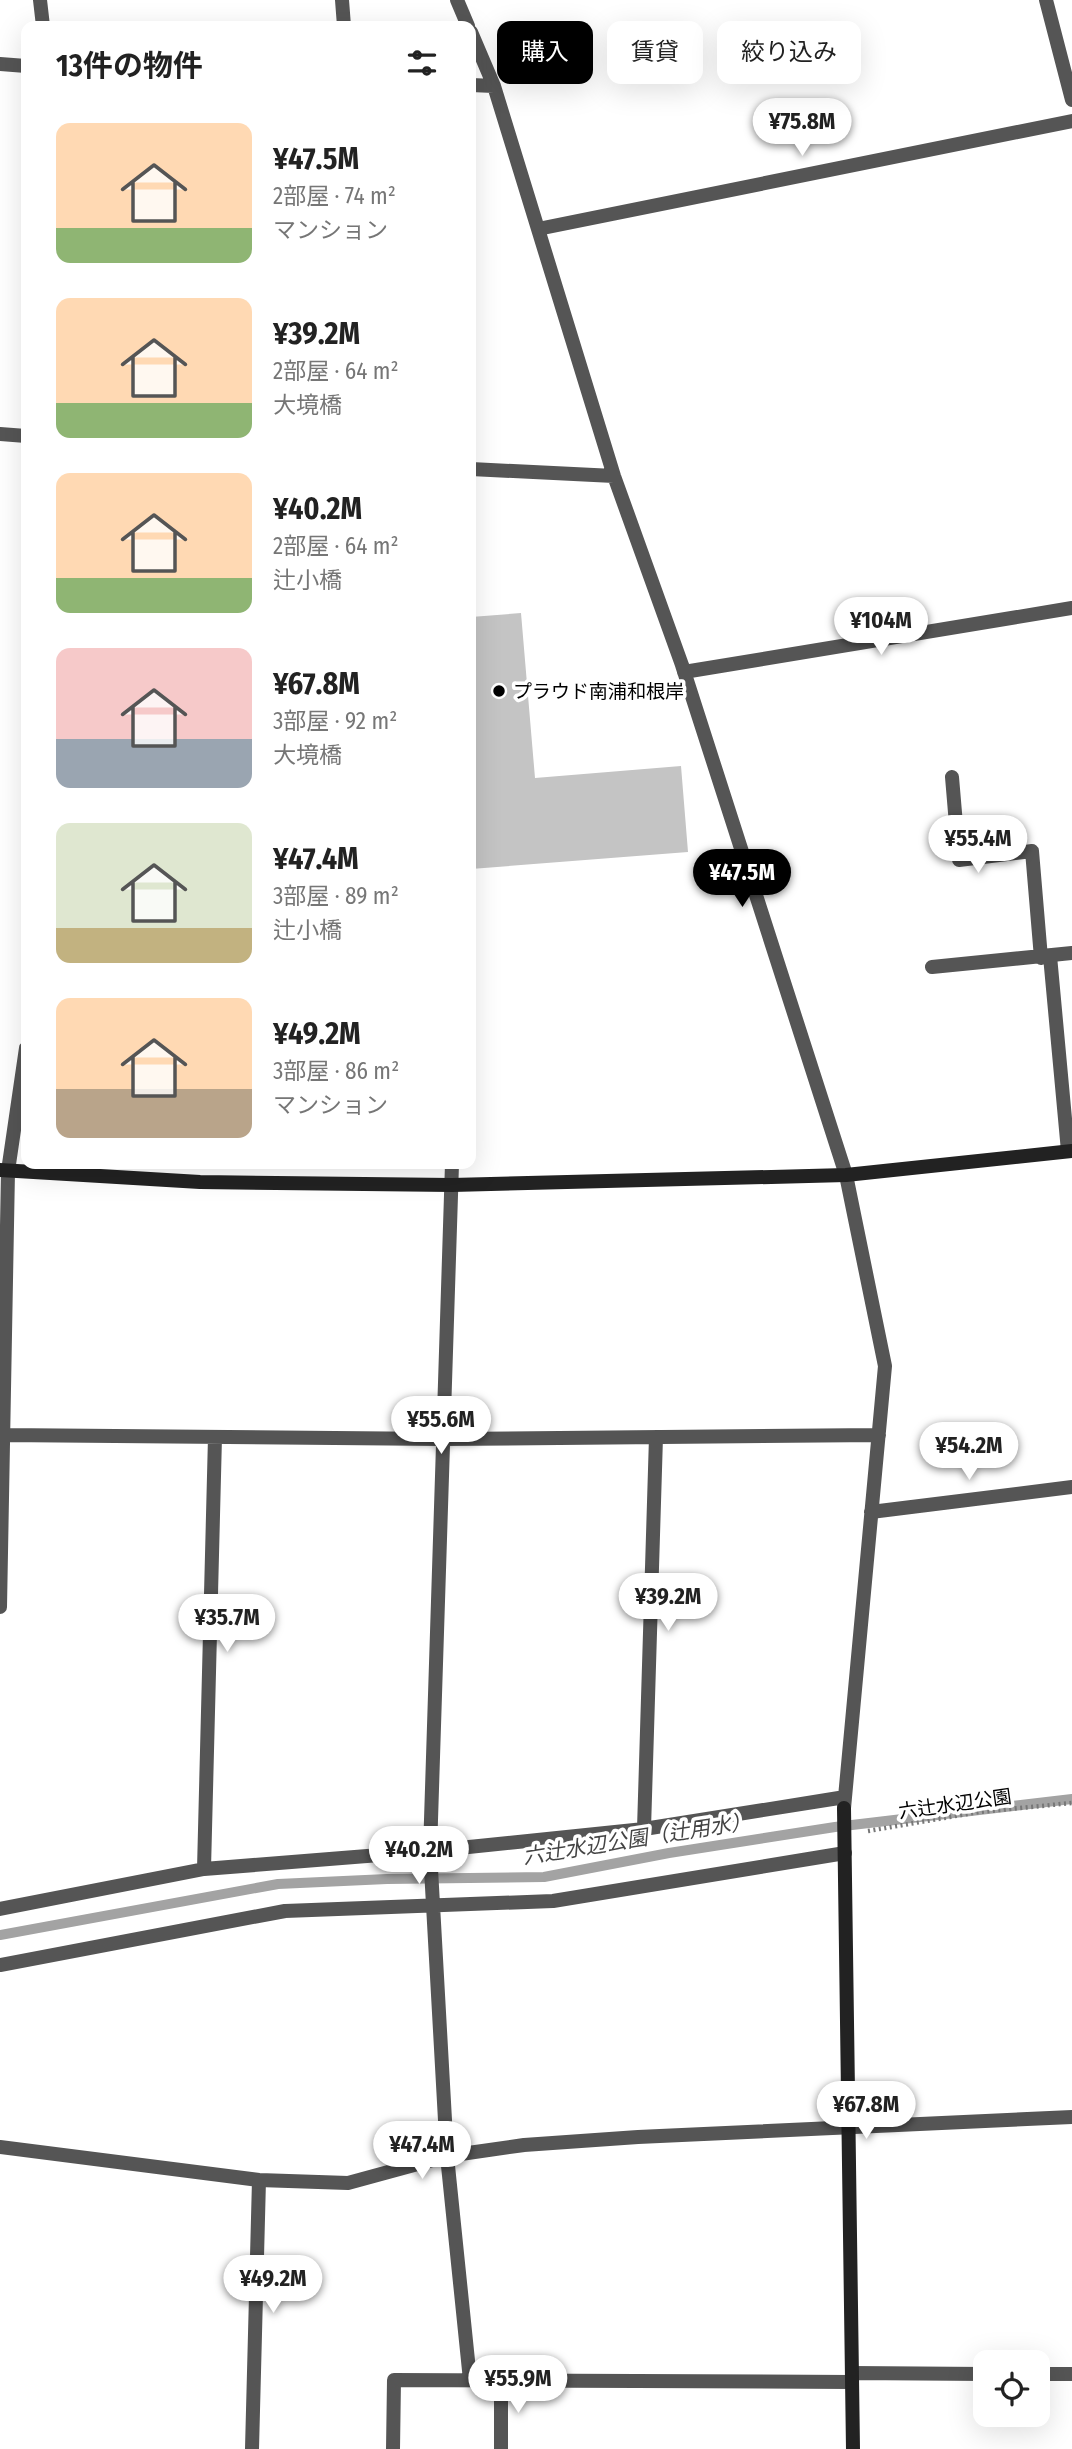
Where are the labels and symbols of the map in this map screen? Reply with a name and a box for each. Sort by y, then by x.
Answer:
pin: ¥75.8M [745,99,859,158]
pin: ¥104M [832,598,930,657]
place label: プラウド南浦和根岸 [513,680,684,703]
marker: プラウド南浦和根岸 [491,683,507,699]
pin: ¥55.4M [921,816,1035,875]
pin: ¥47.5M [685,850,799,909]
pin: ¥55.6M [384,1396,498,1456]
pin: ¥54.2M [912,1422,1026,1482]
pin: ¥39.2M [611,1574,725,1633]
pin: ¥35.7M [170,1594,284,1654]
street label: 六辻水辺公園 [897,1785,1013,1823]
water label: 六辻水辺公園（辻用水） [521,1808,753,1870]
pin: ¥40.2M [362,1826,476,1886]
pin: ¥67.8M [809,2082,923,2141]
pin: ¥47.4M [365,2122,479,2181]
pin: ¥49.2M [216,2256,330,2315]
pin: ¥55.9M [461,2356,575,2415]

